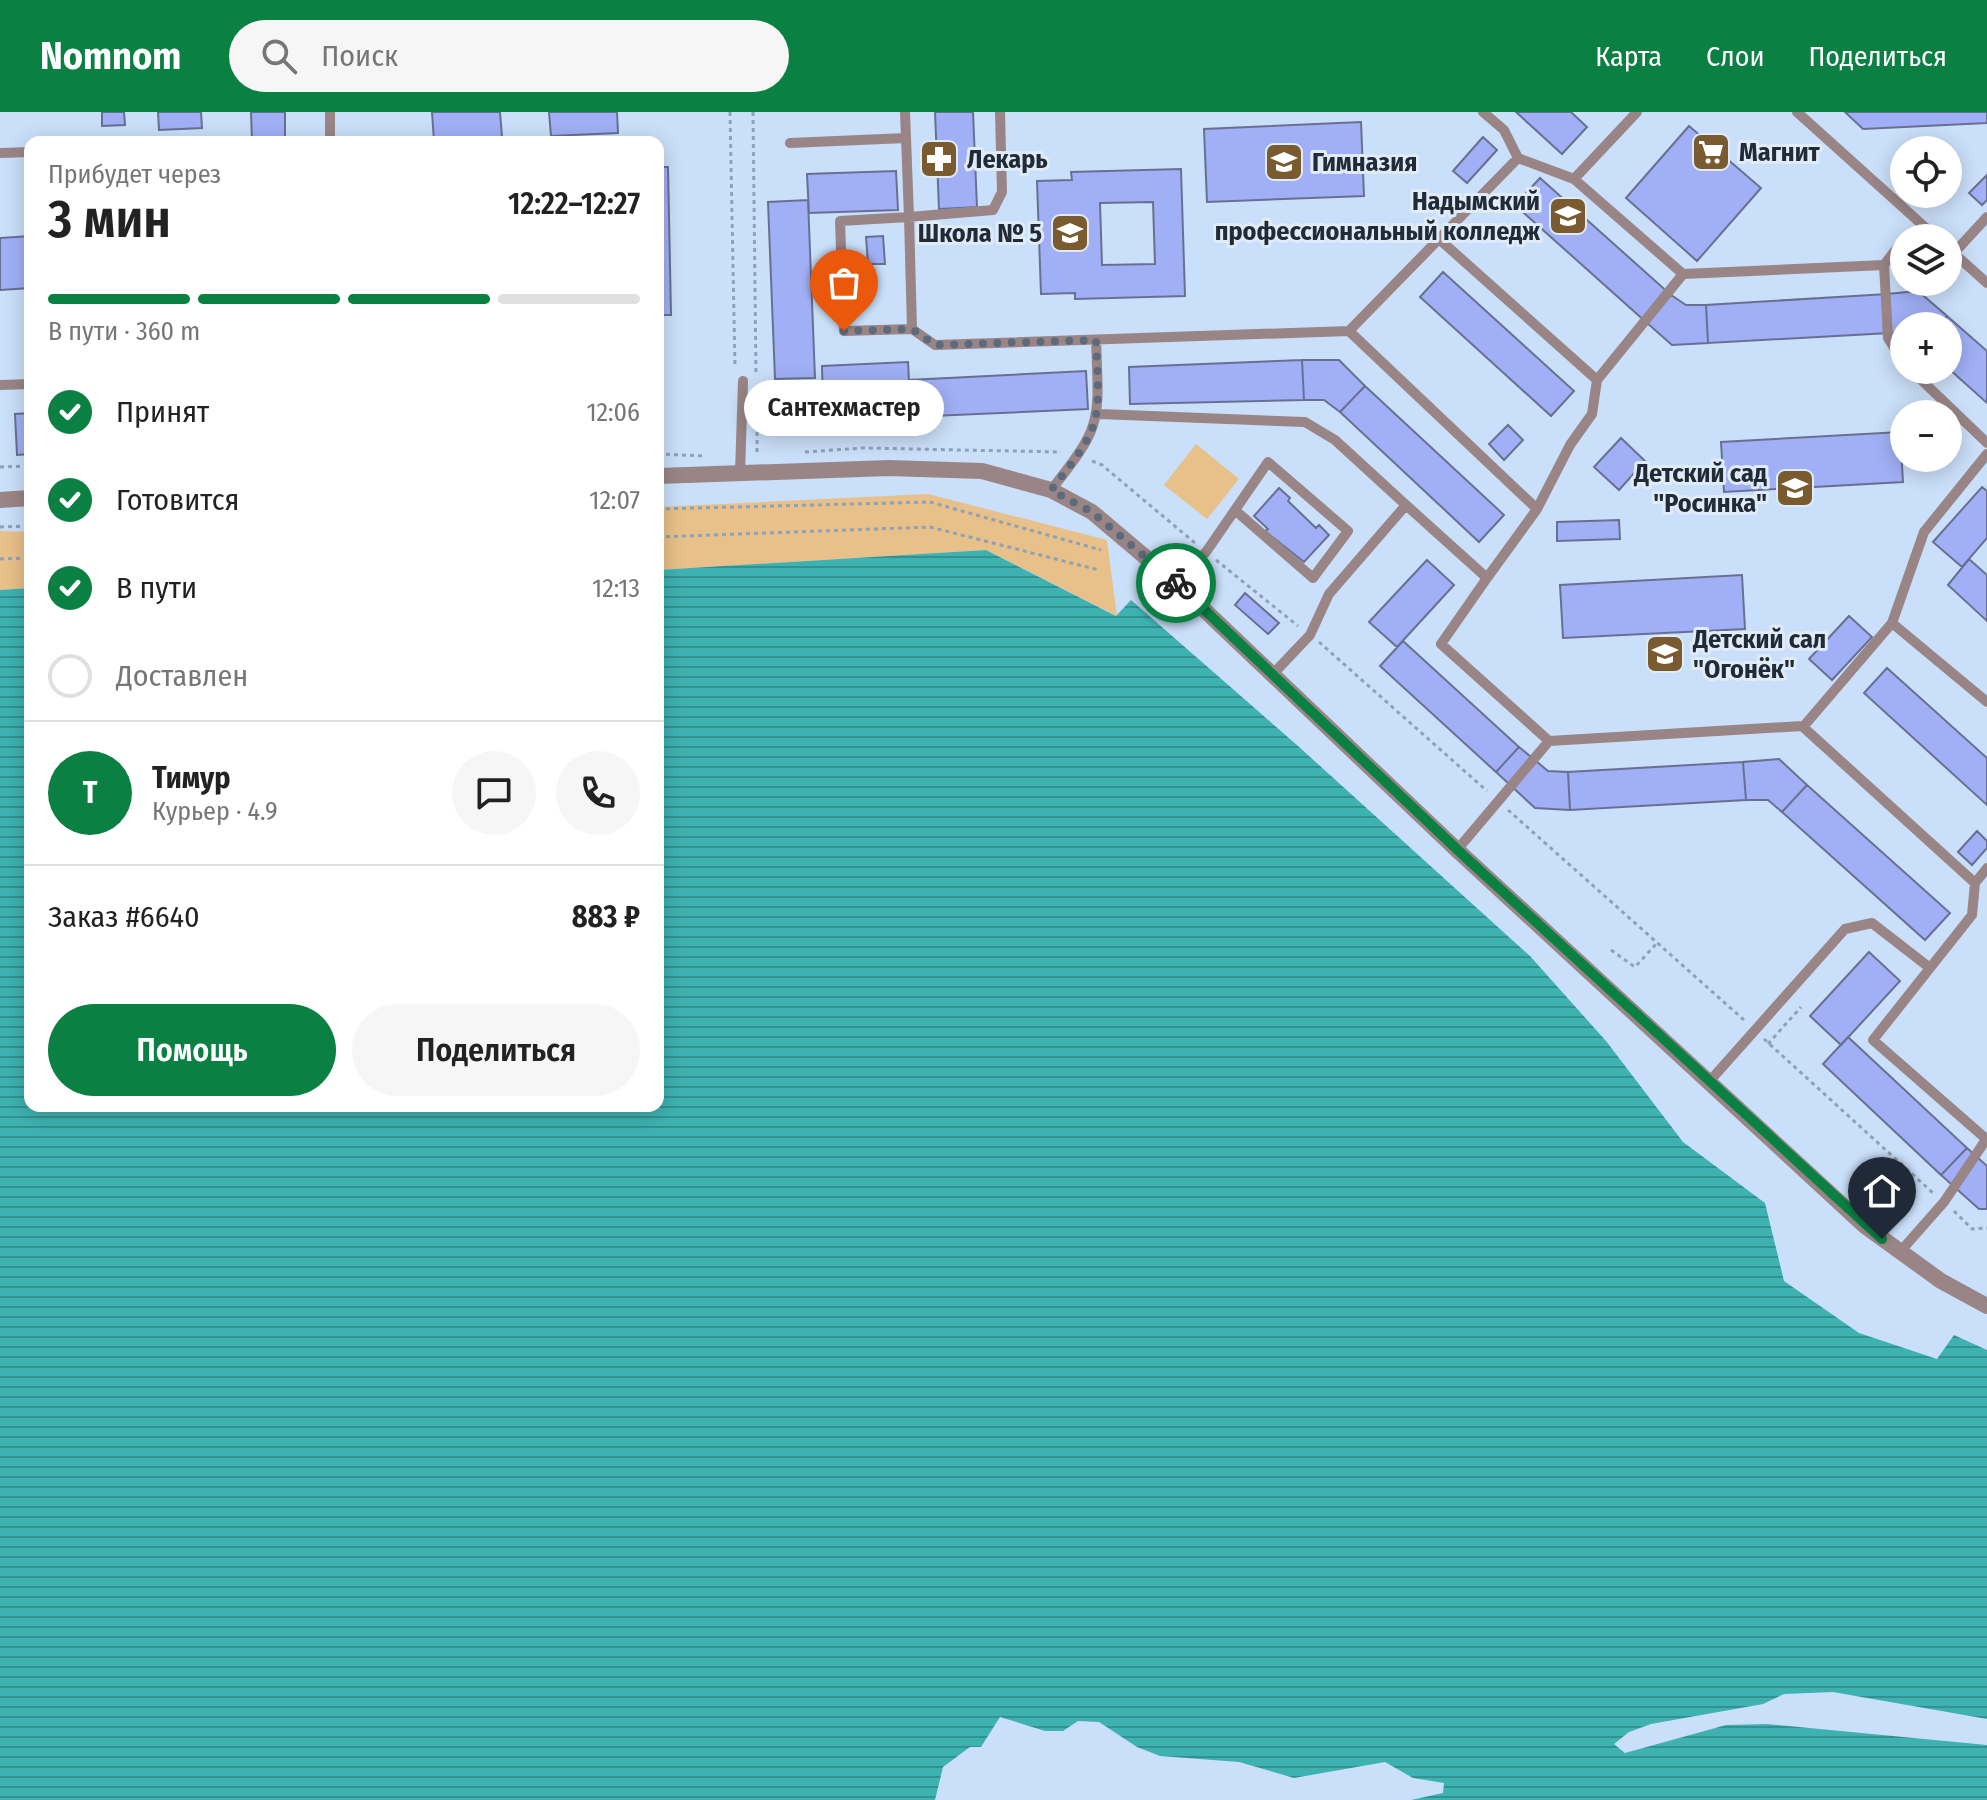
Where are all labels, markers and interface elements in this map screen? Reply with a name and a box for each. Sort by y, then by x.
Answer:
search box [229,20,789,92]
text: Nomnom [40,33,181,79]
icon: search [257,34,301,78]
text: Поиск [321,38,398,74]
text: Карта [1595,40,1662,73]
text: Слои [1706,40,1764,73]
text: Поделиться [1808,40,1947,73]
supermarket icon: Магнит [1690,131,1732,173]
map controls [1890,136,1962,472]
button: locate [1890,136,1962,208]
place label: Магнит [1739,137,1821,168]
pharmacy icon: Лекарь [918,138,960,180]
school or university icon: Гимназия [1263,141,1305,183]
place label: Лекарь [967,144,1048,175]
place label: Гимназия [1312,147,1417,178]
text: Прибудет через [48,159,221,190]
text: 12:22–12:27 [508,186,640,222]
place label: Надымский профессиональный колледж [1215,186,1540,247]
text: 3 мин [48,188,171,251]
school or university icon: Надымский профессиональный колледж [1547,195,1589,237]
school or university icon: Школа № 5 [1049,212,1091,254]
place label: Школа № 5 [918,218,1042,249]
button: layers [1890,224,1962,296]
pin [810,249,878,331]
icon: bag [822,261,866,305]
button: + [1890,312,1962,384]
text: В пути · 360 m [48,316,200,347]
callout: Сантехмастер [744,379,944,435]
icon: check [48,390,92,434]
text: Сантехмастер [768,392,920,423]
text: Принят [116,394,209,430]
text: 12:06 [586,397,640,428]
button: − [1890,400,1962,472]
place label: Детский сад "Росинка" [1633,458,1767,519]
school or university icon: Детский сад "Росинка" [1774,467,1816,509]
icon: check [48,478,92,522]
text: Готовится [116,482,239,518]
text: 12:07 [589,485,640,516]
courier [1136,543,1216,623]
icon: bike [1154,561,1198,605]
icon: check [48,566,92,610]
text: В пути [116,570,197,606]
text: 12:13 [592,573,640,604]
place label: Детский сал "Огонёк" [1692,624,1826,685]
school or university icon: Детский сал "Огонёк" [1644,633,1686,675]
text: Доставлен [116,658,248,694]
button: chat [452,751,536,835]
button: phone [556,751,640,835]
text: Тимур [152,760,231,796]
text: Т [83,775,97,811]
text: Курьер · 4.9 [152,796,278,827]
text: Заказ #6640 [48,899,200,935]
text: 883 ₽ [572,899,640,935]
button: Помощь [48,1004,336,1096]
button: Поделиться [352,1004,640,1096]
pin [1848,1157,1916,1239]
icon: home [1860,1169,1904,1213]

